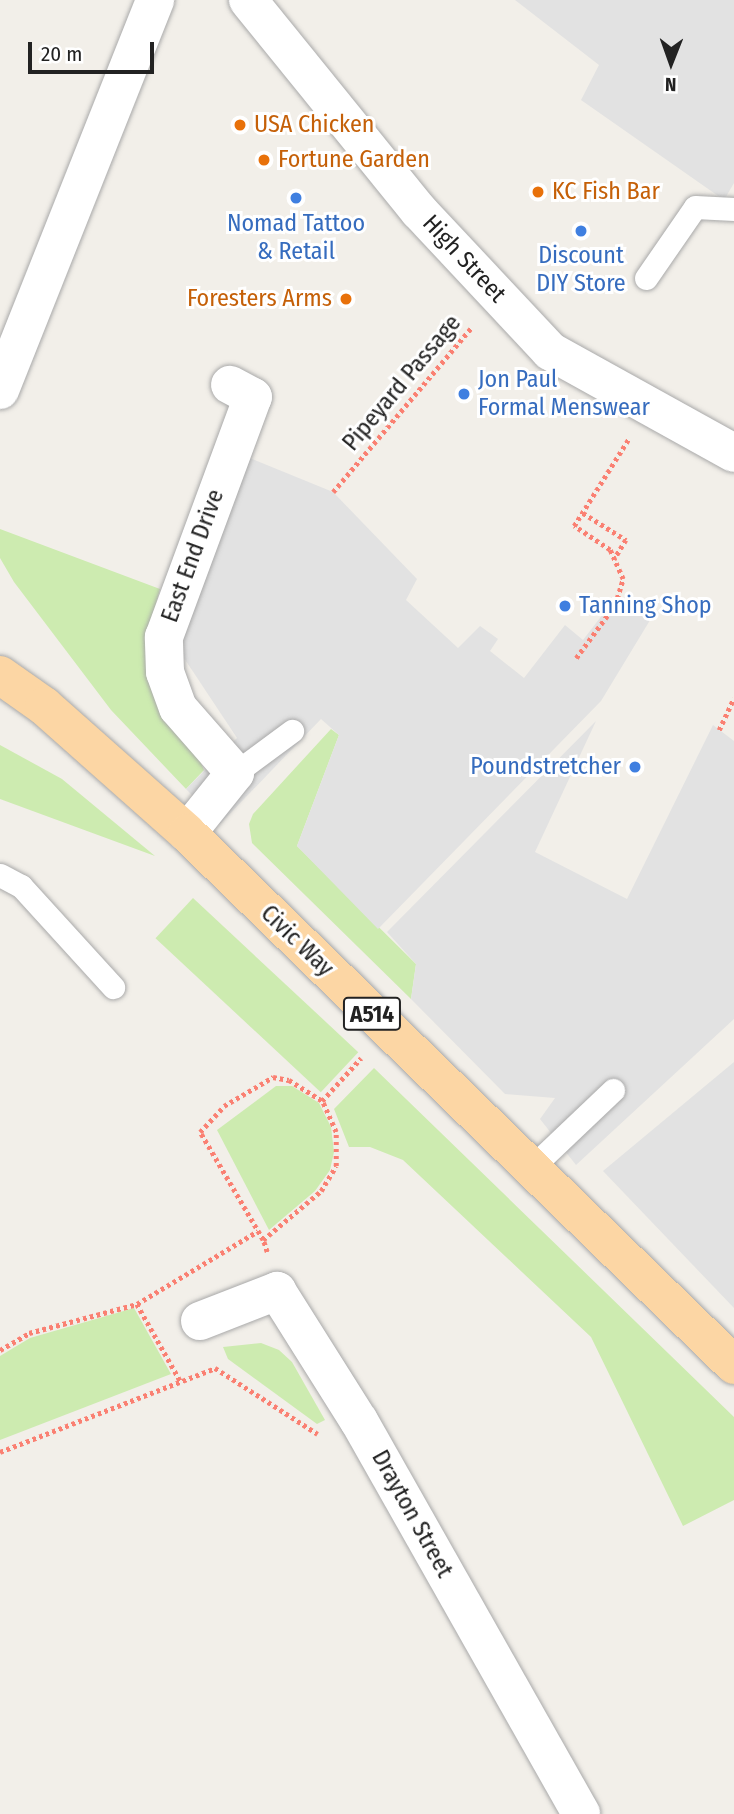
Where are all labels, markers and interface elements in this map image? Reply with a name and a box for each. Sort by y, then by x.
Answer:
scale bar [32,28,158,72]
north arrow [636,28,706,98]
text: 20 m [41,41,82,67]
text: N [665,73,677,96]
place label: USA Chicken [254,111,374,139]
marker: USA Chicken [232,117,248,133]
place label: Fortune Garden [278,146,430,174]
marker: Fortune Garden [256,152,272,168]
place label: KC Fish Bar [552,178,660,206]
marker: KC Fish Bar [530,184,546,200]
marker: Nomad Tattoo & Retail [288,190,304,206]
street label: High Street [416,209,512,309]
place label: Nomad Tattoo & Retail [227,210,365,266]
marker: Discount DIY Store [573,223,589,239]
place label: Discount DIY Store [536,242,626,298]
place label: Foresters Arms [187,285,332,313]
marker: Foresters Arms [338,291,354,307]
street label: Pipeyard Passage [337,309,467,457]
place label: Jon Paul Formal Menswear [478,366,650,422]
marker: Jon Paul Formal Menswear [456,386,472,402]
street label: East End Drive [156,486,230,626]
place label: Tanning Shop [579,592,712,620]
marker: Tanning Shop [557,598,573,614]
place label: Poundstretcher [470,753,621,781]
marker: Poundstretcher [627,759,643,775]
street label: Civic Way [255,899,339,983]
road number: A514 [342,995,402,1034]
street label: Drayton Street [365,1445,459,1583]

